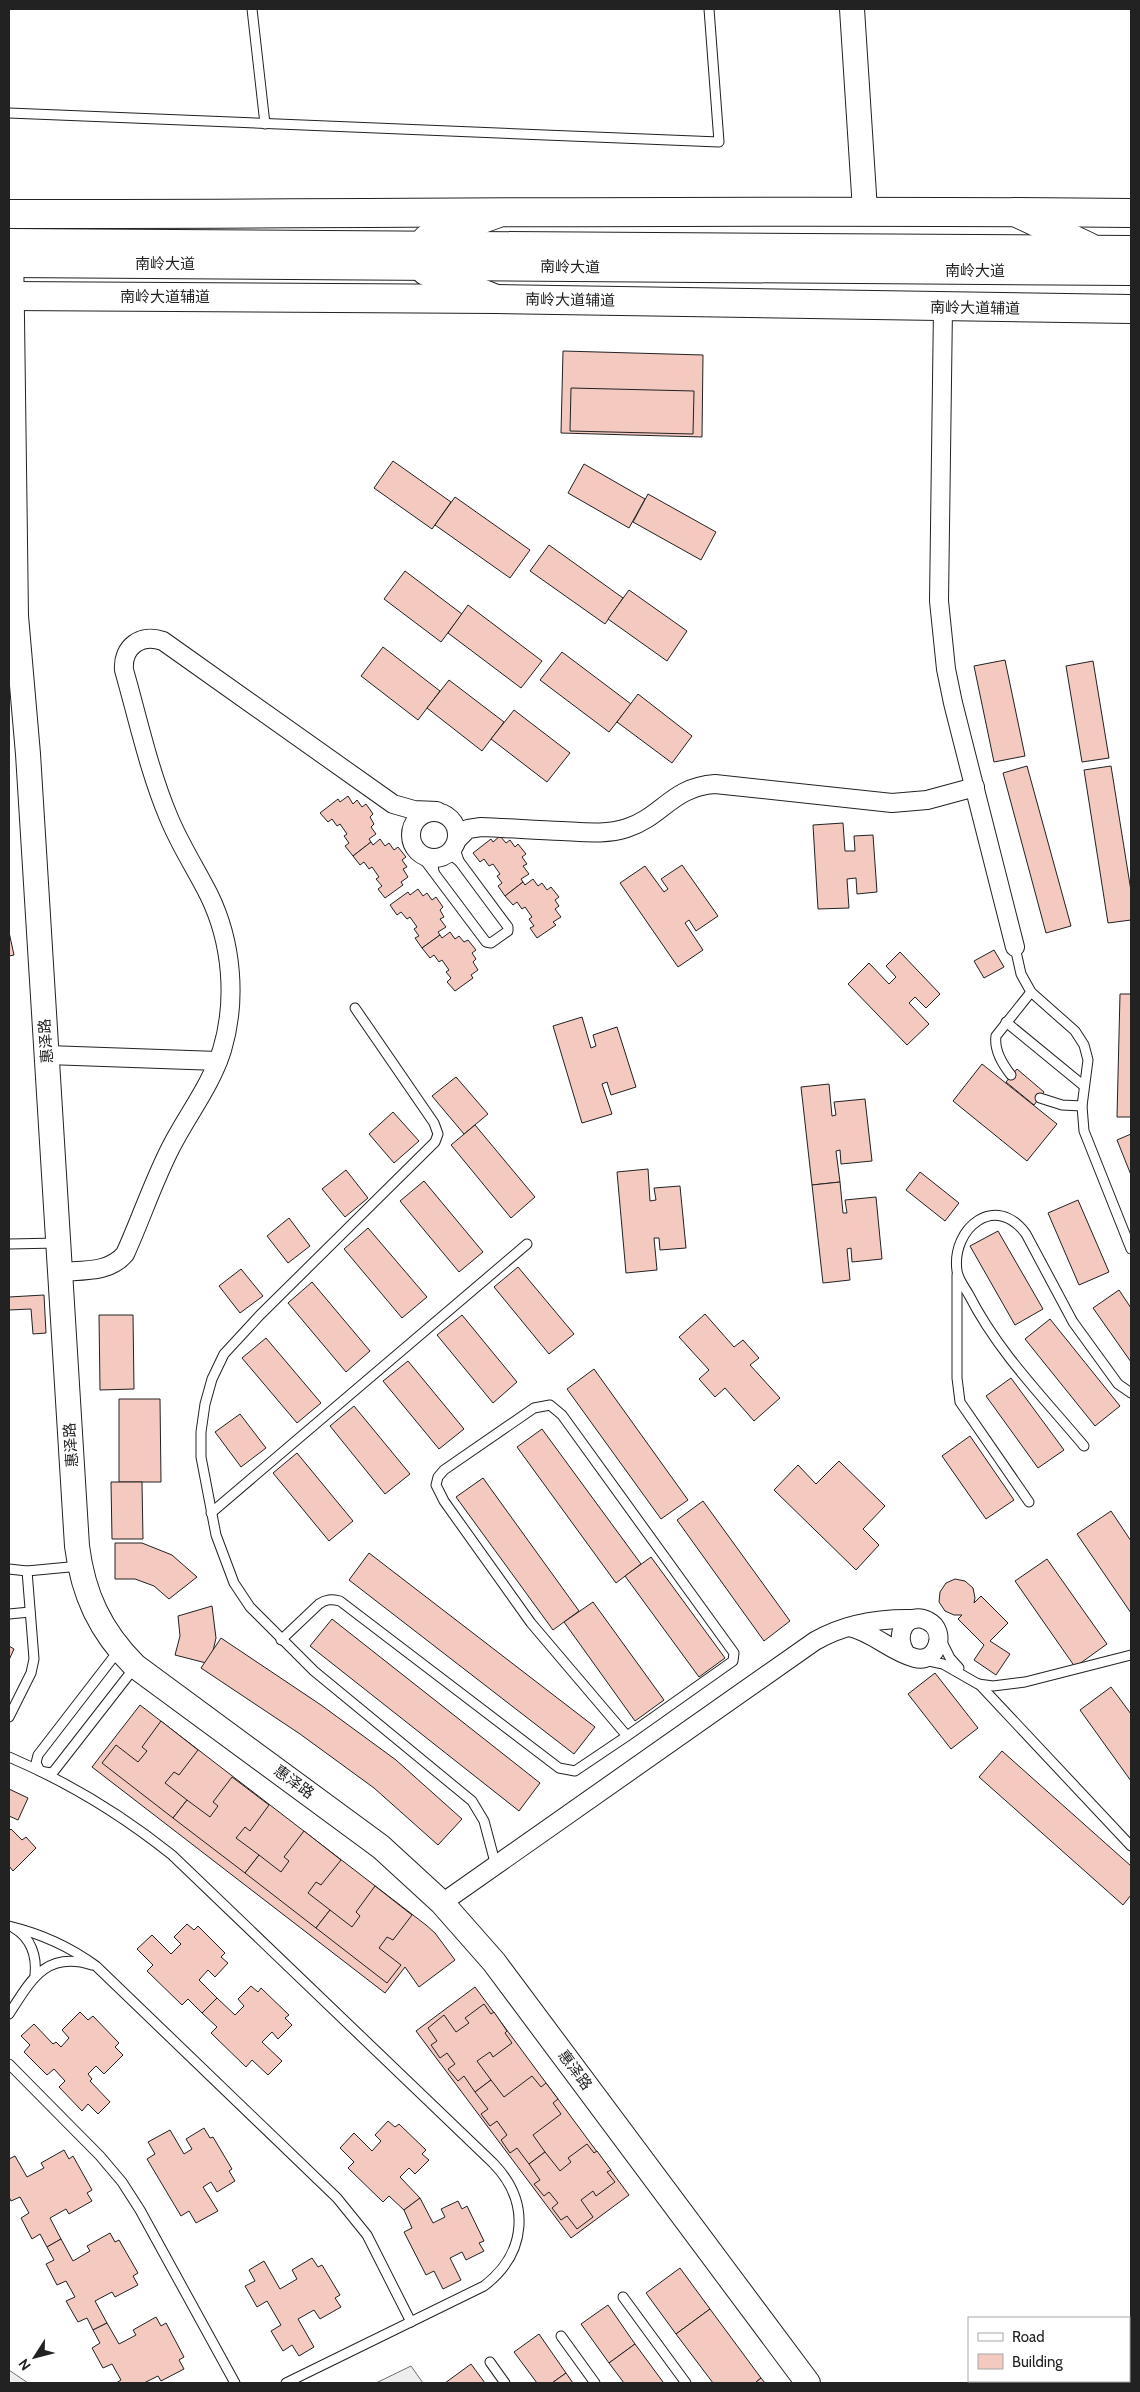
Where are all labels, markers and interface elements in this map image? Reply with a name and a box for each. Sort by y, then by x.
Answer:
street label: 南岭大道 [135,255,195,273]
street label: 南岭大道 [540,257,600,277]
street label: 南岭大道 [945,262,1005,280]
street label: 南岭大道辅道 [120,288,210,306]
street label: 南岭大道辅道 [525,290,615,310]
street label: 南岭大道辅道 [930,298,1020,318]
street label: 惠泽路 [35,1018,57,1064]
street label: 惠泽路 [60,1422,82,1468]
street label: 惠泽路 [271,1761,317,1803]
street label: 惠泽路 [554,2047,596,2093]
legend [968,2317,1130,2382]
text: Road [1012,2328,1045,2346]
north arrow [10,2332,60,2382]
text: Building [1012,2353,1063,2371]
text: N [14,2355,35,2374]

